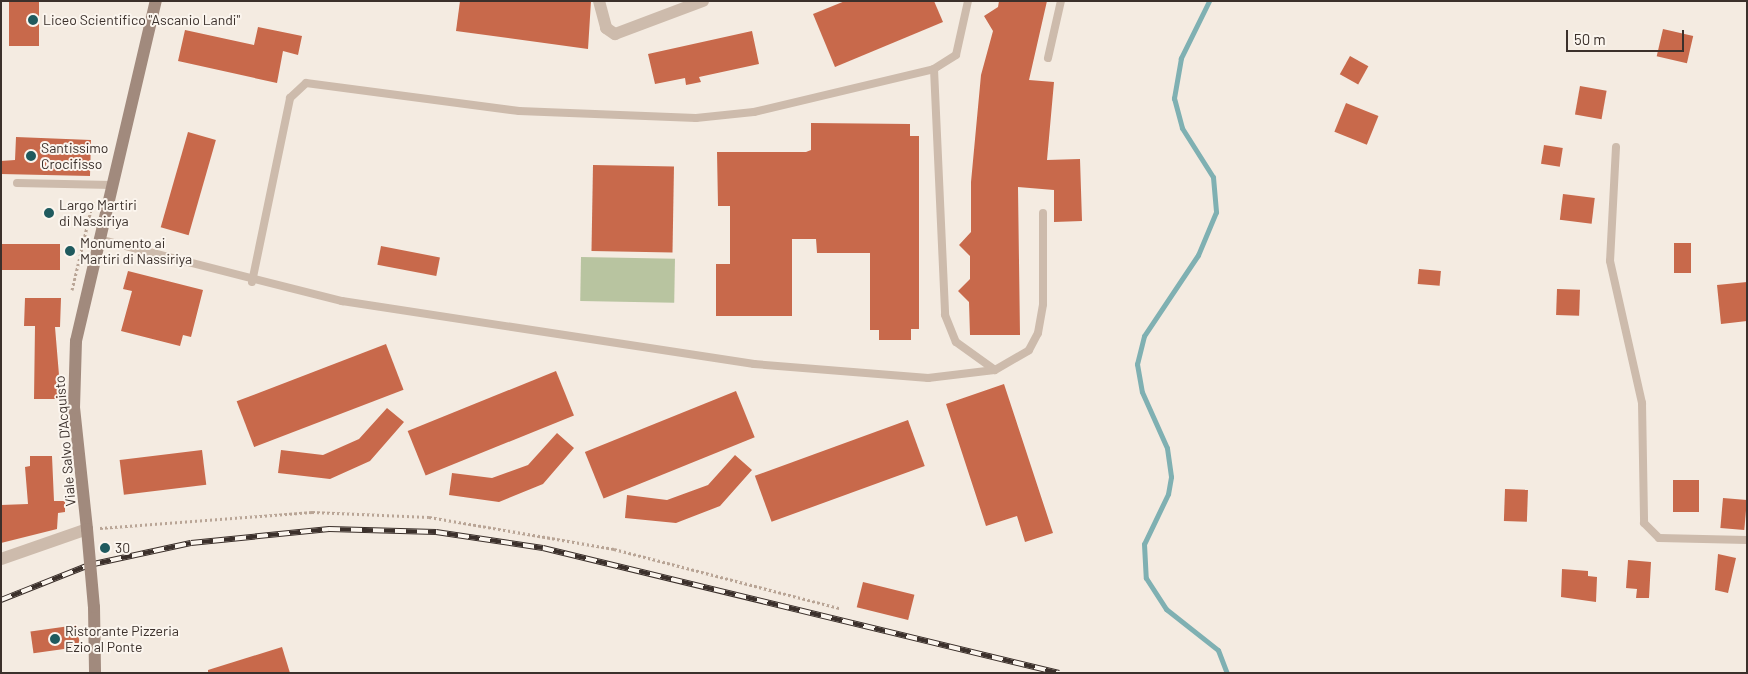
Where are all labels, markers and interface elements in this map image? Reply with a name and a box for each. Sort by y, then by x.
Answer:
place label: Liceo Scientifico "Ascanio Landi" [43,12,240,28]
marker: Liceo Scientifico "Ascanio Landi" [27,14,39,26]
scale bar [1568,20,1686,52]
text: 50 m [1574,30,1606,48]
place label: Santissimo Crocifisso [41,140,108,172]
marker: Santissimo Crocifisso [25,150,37,162]
place label: Largo Martiri di Nassiriya [59,197,137,230]
marker: Largo Martiri di Nassiriya [43,207,55,219]
place label: Monumento ai Martiri di Nassiriya [80,235,192,268]
marker: Monumento ai Martiri di Nassiriya [64,245,76,257]
street label: Viale Salvo D'Acquisto [51,375,79,507]
place label: 30 [115,540,130,556]
marker: 30 [99,542,111,554]
place label: Ristorante Pizzeria Ezio al Ponte [65,623,179,656]
marker: Ristorante Pizzeria Ezio al Ponte [49,633,61,645]

